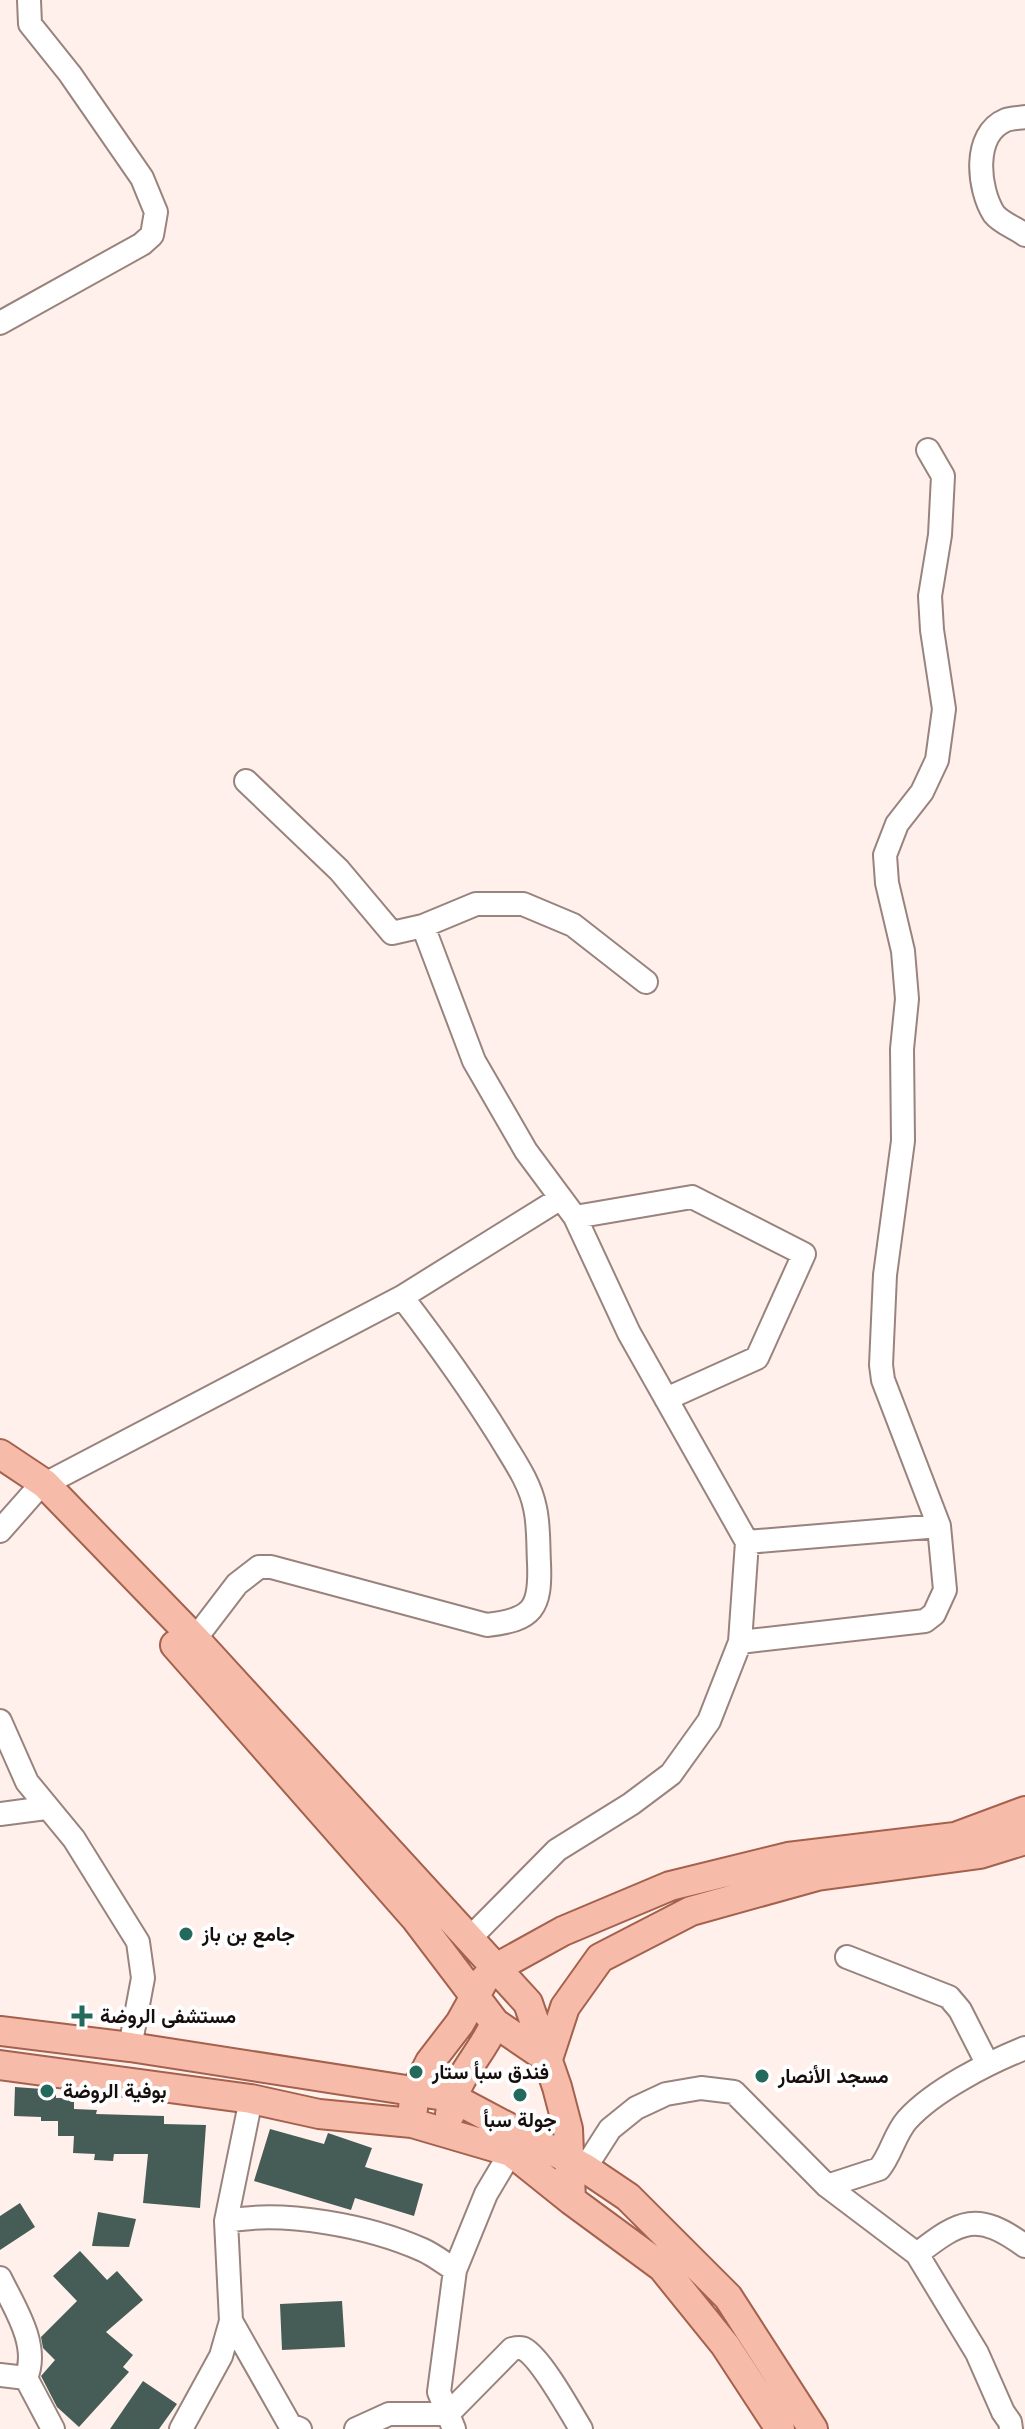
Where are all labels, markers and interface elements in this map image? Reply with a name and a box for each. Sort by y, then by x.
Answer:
place label: جامع بن باز [201,1923,295,1948]
marker: جامع بن باز [177,1925,195,1943]
marker: مستشفى الروضة [71,2005,93,2027]
place label: مستشفى الروضة [100,2005,236,2029]
place label: فندق سبأ ستار [431,2061,549,2085]
marker: فندق سبأ ستار [407,2063,425,2081]
place label: مسجد الأنصار [777,2065,889,2089]
marker: مسجد الأنصار [753,2067,771,2085]
place label: بوفية الروضة [63,2080,167,2104]
marker: بوفية الروضة [38,2082,56,2100]
marker: جولة سبأ [511,2086,529,2104]
place label: جولة سبأ [483,2109,557,2133]

